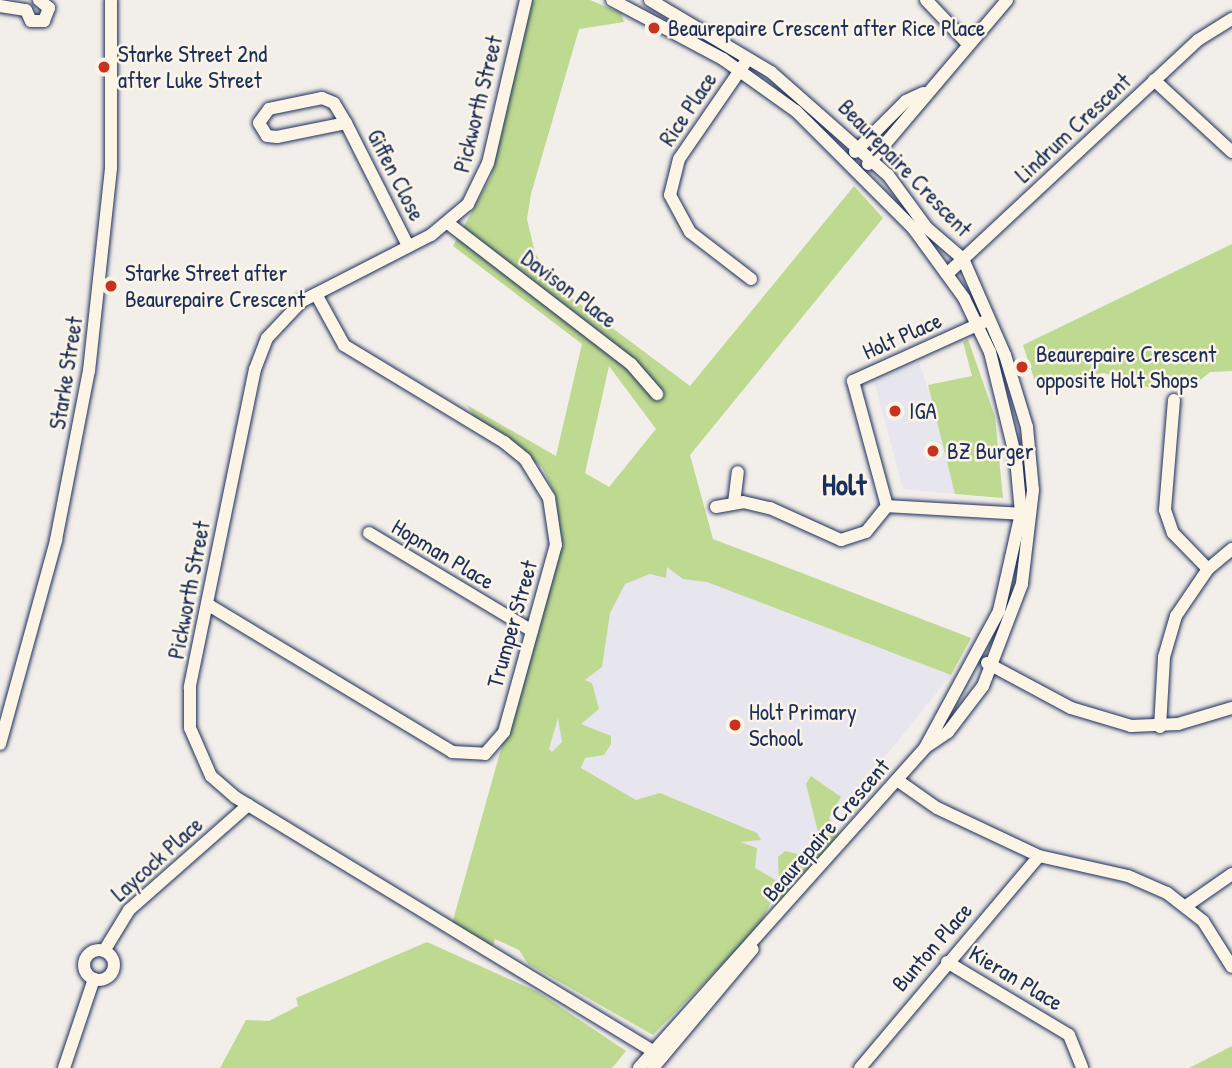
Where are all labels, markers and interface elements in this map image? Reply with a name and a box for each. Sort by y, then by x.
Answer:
place label: Beaurepaire Crescent after Rice Place [668,14,985,42]
marker: Beaurepaire Crescent after Rice Place [646,20,662,36]
street label: Pickworth Street [448,33,508,175]
place label: Starke Street 2nd after Luke Street [118,40,267,94]
marker: Starke Street 2nd after Luke Street [96,59,112,75]
street label: Rice Place [653,67,723,151]
street label: Lindrum Crescent [1010,67,1136,189]
street label: Beaurepaire Crescent [832,94,978,242]
street label: Giffen Close [361,125,431,225]
street label: Davison Place [516,244,622,334]
place label: Starke Street after Beaurepaire Crescent [125,259,305,313]
marker: Starke Street after Beaurepaire Crescent [103,278,119,294]
street label: Holt Place [858,306,946,366]
street label: Starke Street [43,315,89,431]
place label: Beaurepaire Crescent opposite Holt Shops [1036,340,1216,394]
marker: Beaurepaire Crescent opposite Holt Shops [1014,359,1030,375]
place label: IGA [909,397,937,425]
marker: IGA [887,403,903,419]
place label: BZ Burger [947,437,1034,465]
marker: BZ Burger [925,443,941,459]
district label: Holt [822,466,866,502]
street label: Hopman Place [387,513,499,595]
street label: Pickworth Street [162,519,216,661]
street label: Trumper Street [481,557,543,691]
place label: Holt Primary School [749,698,857,752]
marker: Holt Primary School [727,717,743,733]
street label: Beaurepaire Crescent [756,753,896,907]
street label: Laycock Place [106,811,208,907]
street label: Bunton Place [886,897,978,997]
street label: Kieran Place [964,939,1068,1017]

